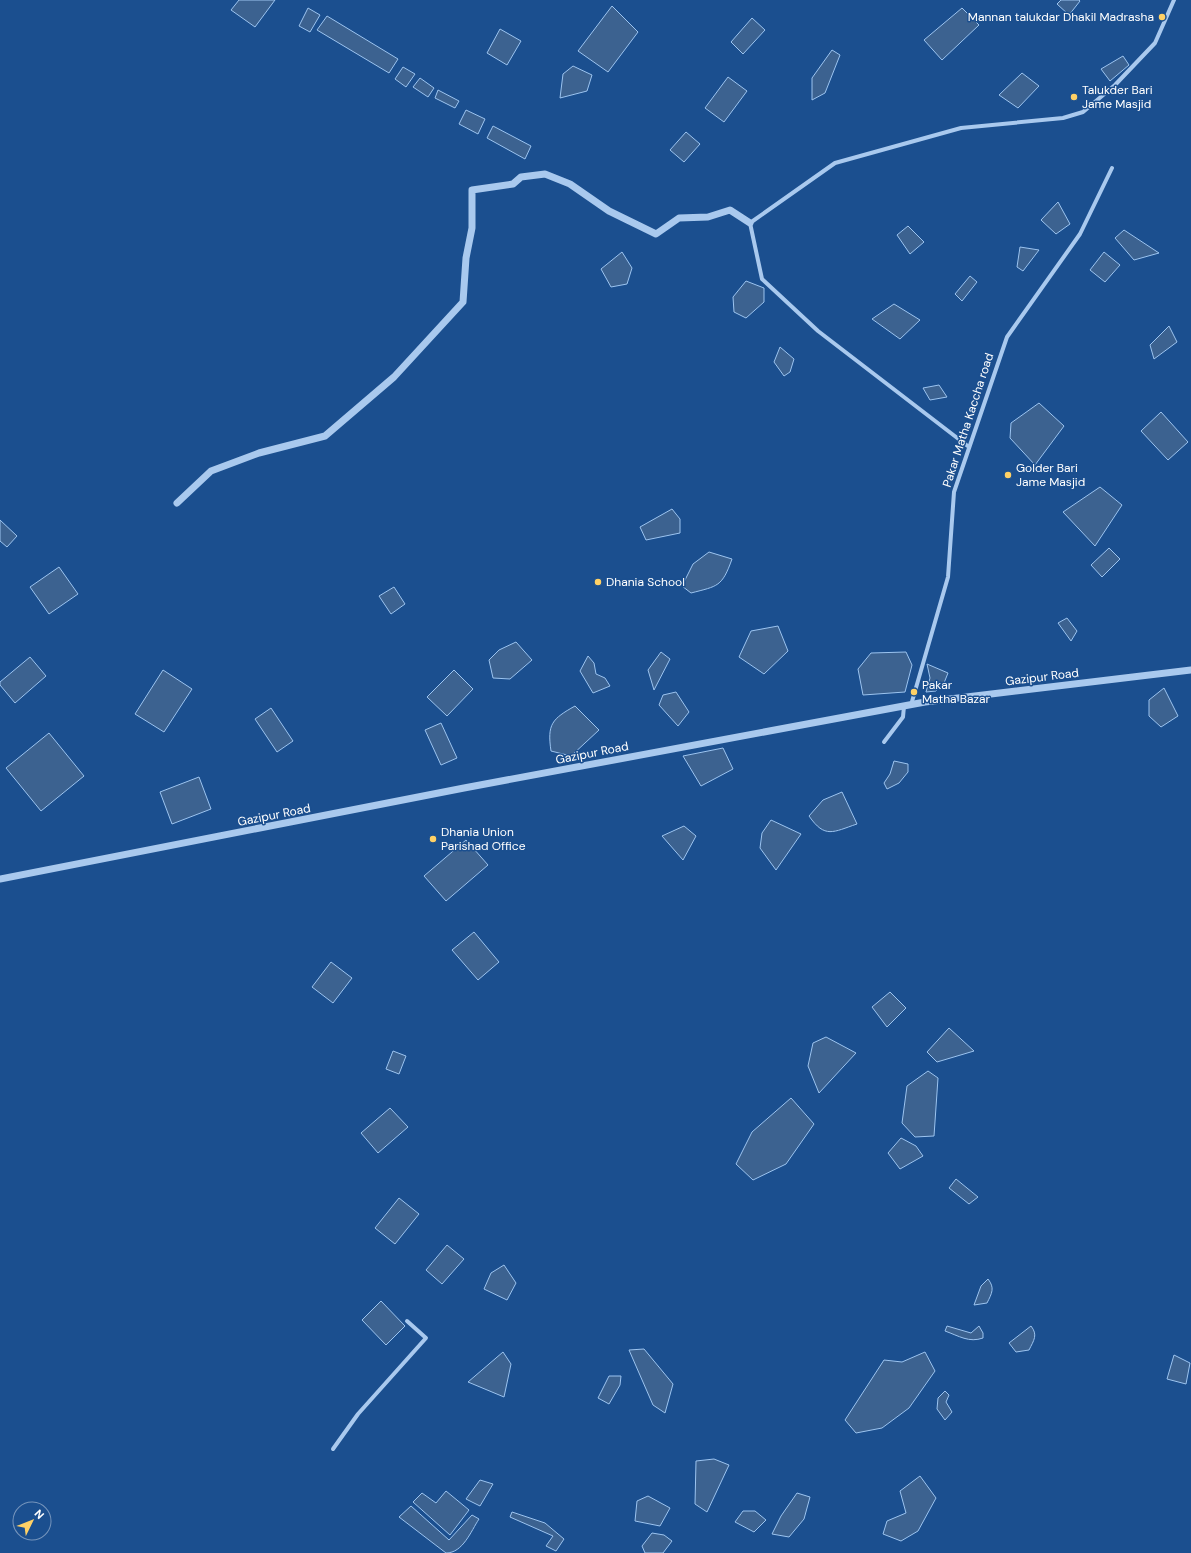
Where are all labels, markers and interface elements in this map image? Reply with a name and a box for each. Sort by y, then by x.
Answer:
place label: Mannan talukdar Dhakil Madrasha [968,9,1154,25]
marker: Mannan talukdar Dhakil Madrasha [1157,12,1167,22]
place label: Talukder Bari Jame Masjid [1082,82,1153,112]
marker: Talukder Bari Jame Masjid [1069,92,1079,102]
street label: Pakar Matha Kaccha road [939,351,997,489]
place label: Golder Bari Jame Masjid [1016,460,1085,490]
marker: Golder Bari Jame Masjid [1003,470,1013,480]
place label: Dhania School [606,574,685,590]
marker: Dhania School [593,577,603,587]
street label: Gazipur Road [1004,665,1080,689]
place label: Pakar Matha Bazar [922,677,991,707]
marker: Pakar Matha Bazar [909,687,919,697]
street label: Gazipur Road [554,738,630,768]
street label: Gazipur Road [236,800,312,830]
place label: Dhania Union Parishad Office [441,824,526,854]
marker: Dhania Union Parishad Office [428,834,438,844]
north arrow [12,1501,52,1541]
text: N [31,1506,47,1522]

